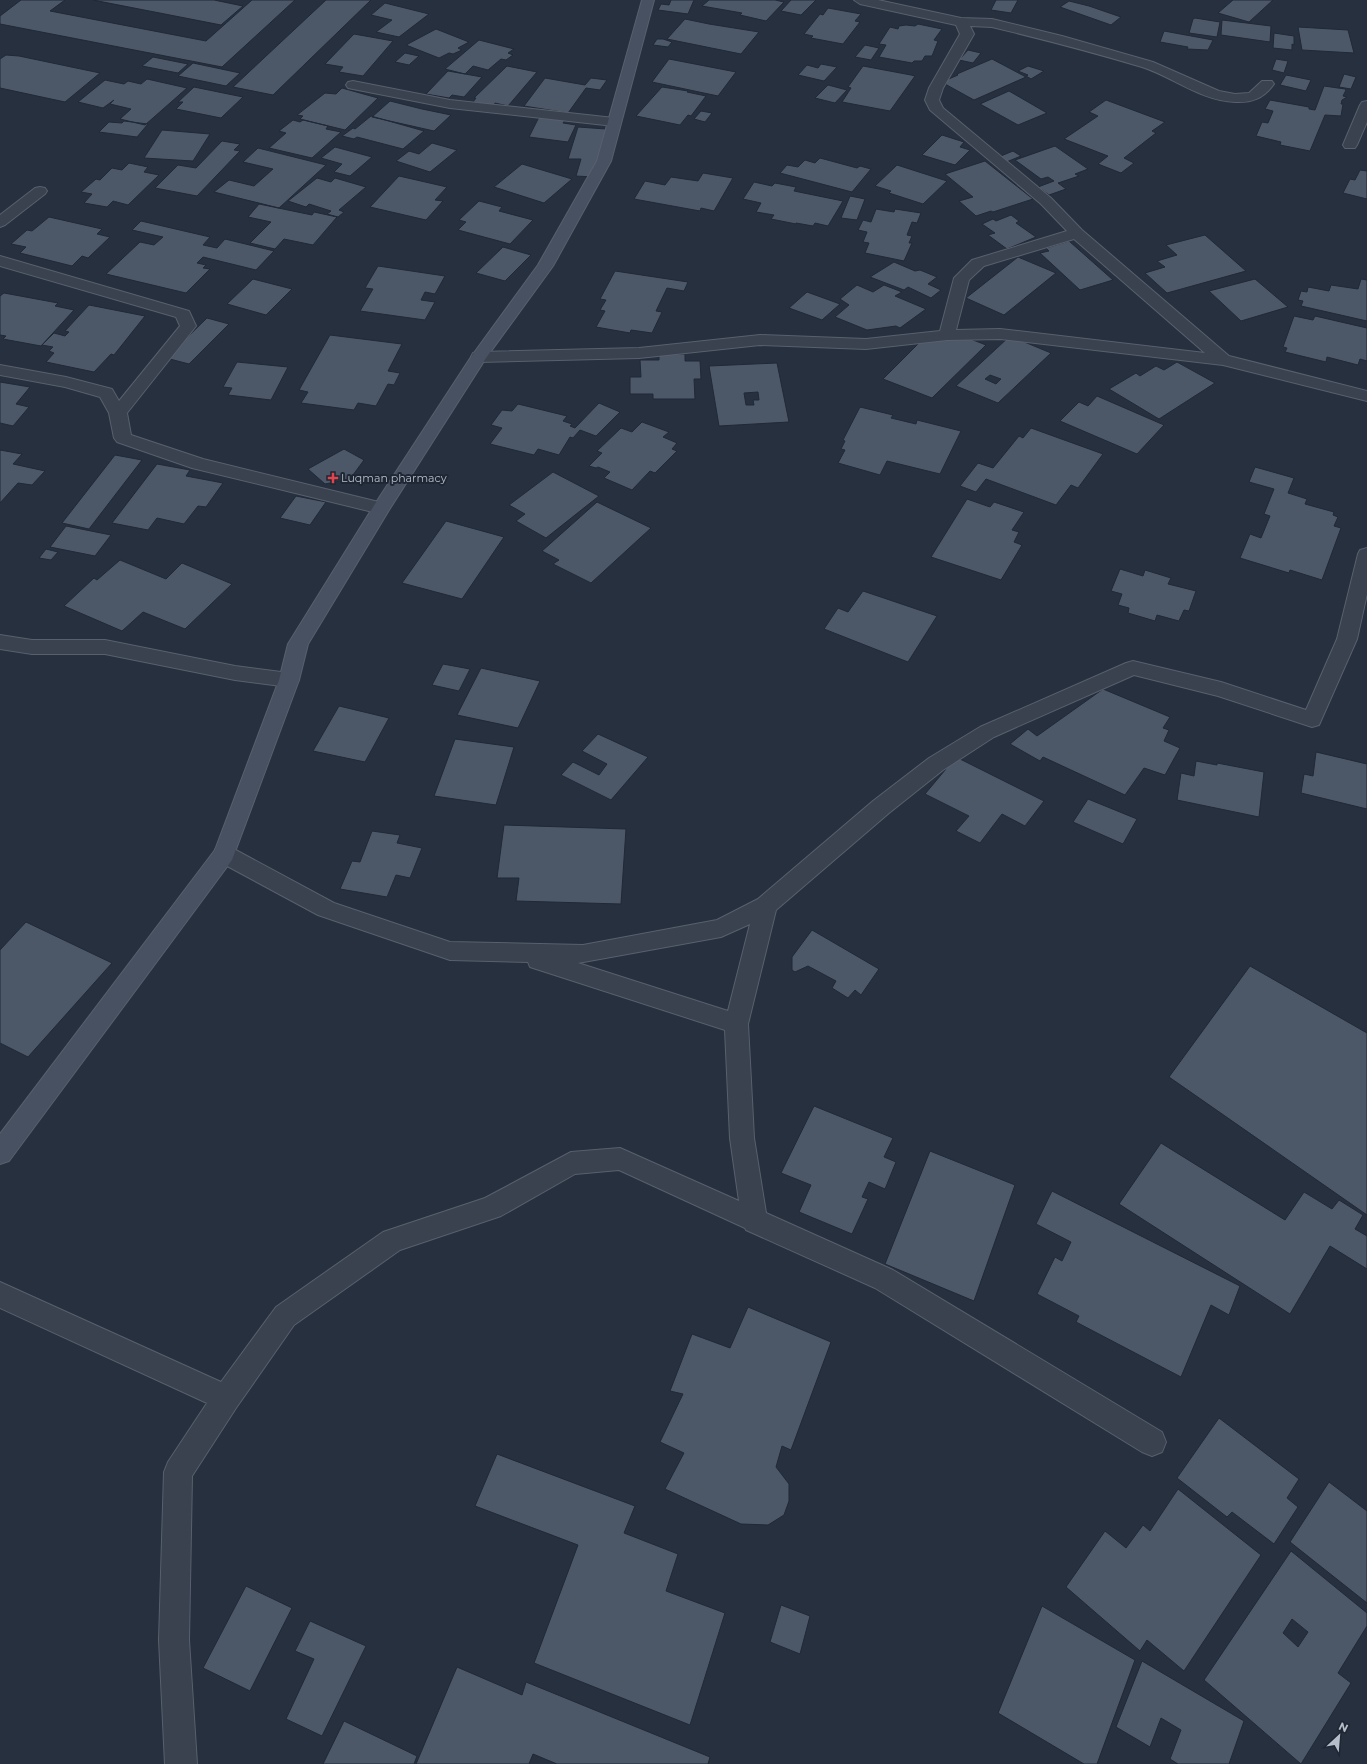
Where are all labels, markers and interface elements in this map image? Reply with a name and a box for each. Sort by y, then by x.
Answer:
place label: Luqman pharmacy [341,471,447,485]
marker: Luqman pharmacy [328,473,338,483]
north arrow [1319,1716,1359,1756]
text: N [1336,1719,1350,1735]

